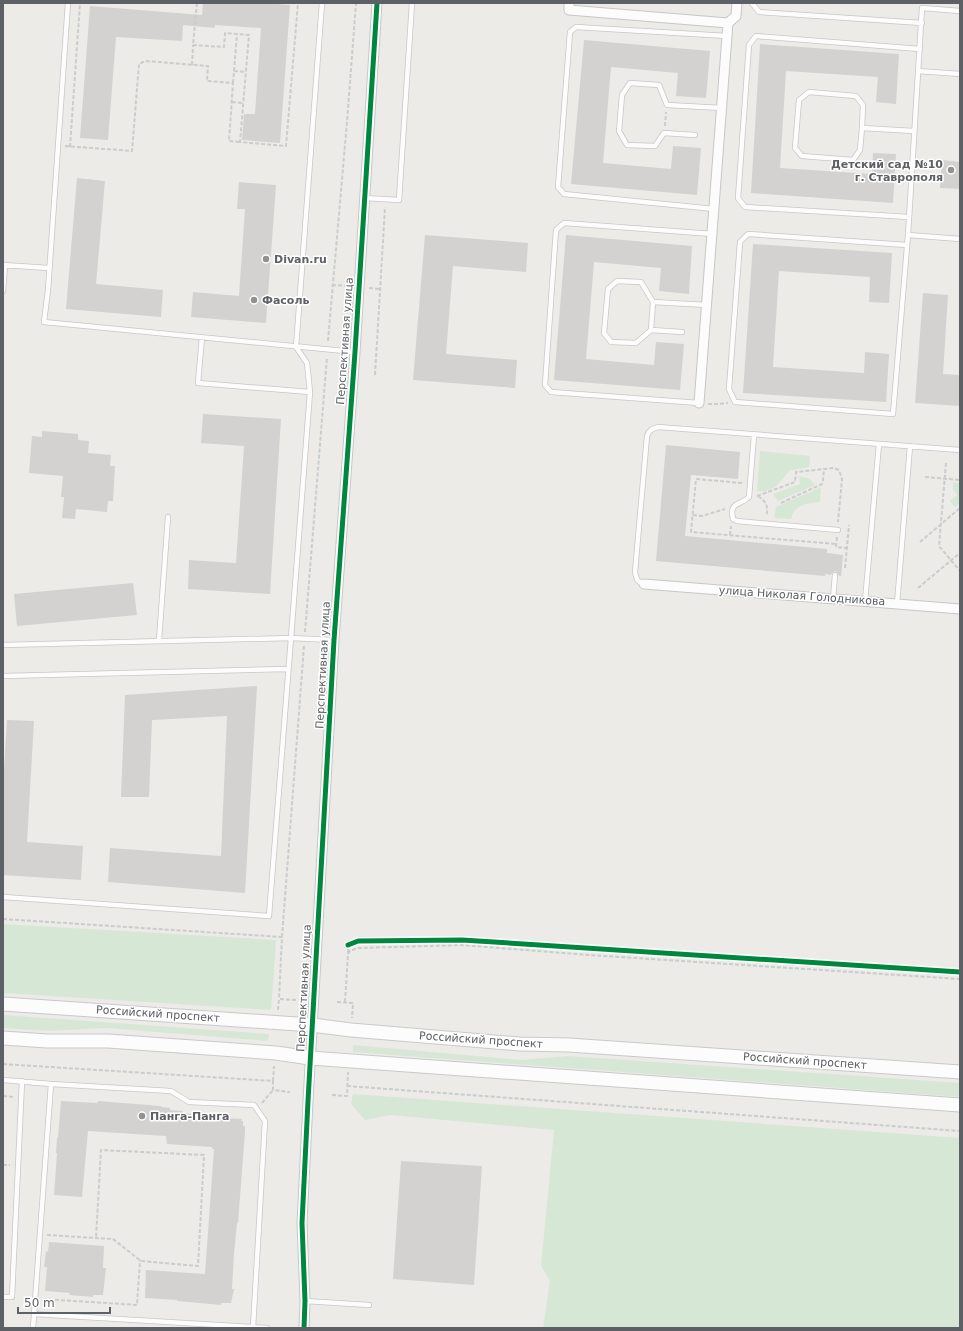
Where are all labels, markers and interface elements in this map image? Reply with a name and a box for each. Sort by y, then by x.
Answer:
place label: Детский сад №10 г. Ставрополя [831,158,943,184]
marker: Детский сад №10 г. Ставрополя [946,165,956,175]
place label: Divan.ru [274,253,327,266]
marker: Divan.ru [261,254,271,264]
street label: Перспективная улица [334,277,356,405]
place label: Фасоль [262,294,309,307]
marker: Фасоль [249,295,259,305]
street label: улица Николая Голодникова [718,584,886,608]
street label: Перспективная улица [313,601,333,729]
street label: Перспективная улица [294,924,314,1052]
street label: Российский проспект [96,1003,221,1025]
street label: Российский проспект [419,1029,544,1051]
street label: Российский проспект [743,1050,868,1072]
place label: Панга-Панга [150,1110,229,1123]
marker: Панга-Панга [137,1111,147,1121]
scale bar [18,1289,110,1315]
text: 50 m [24,1296,55,1310]

